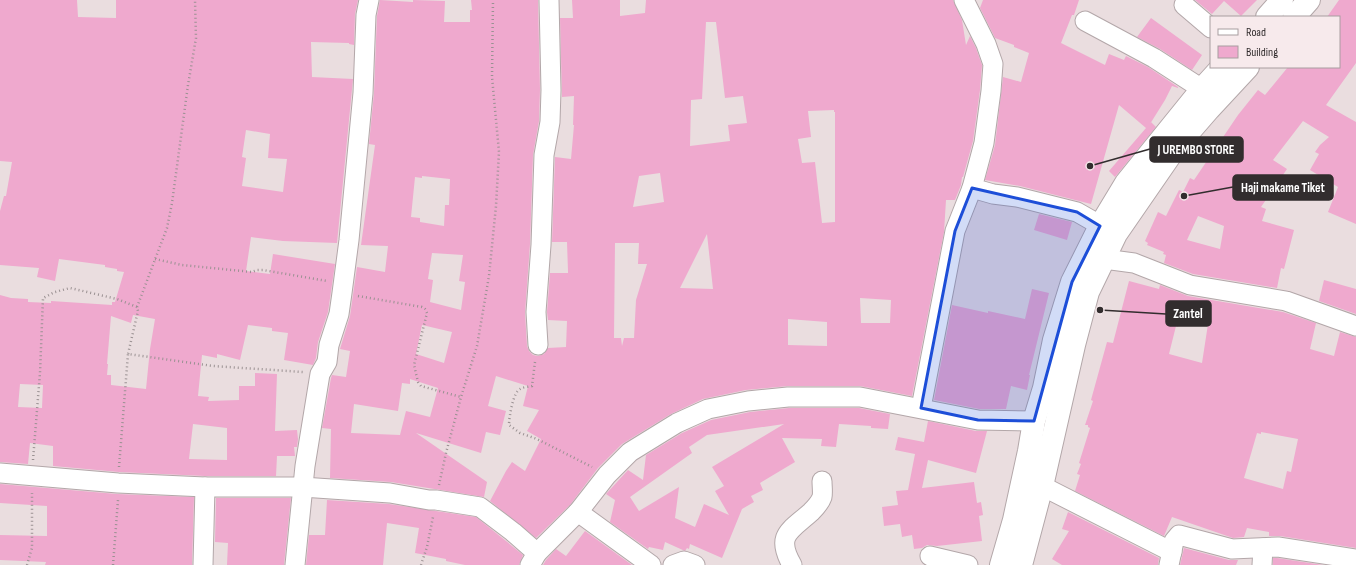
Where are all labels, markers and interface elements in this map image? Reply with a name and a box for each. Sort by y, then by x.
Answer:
legend [1210,16,1340,68]
text: Road [1246,25,1266,40]
text: Building [1246,45,1278,60]
callout: J UREMBO STORE [1150,137,1243,162]
text: J UREMBO STORE [1157,142,1235,158]
callout: Haji makame Tiket [1233,175,1333,200]
text: Haji makame Tiket [1241,180,1326,196]
callout: Zantel [1166,301,1211,326]
text: Zantel [1173,306,1203,322]

